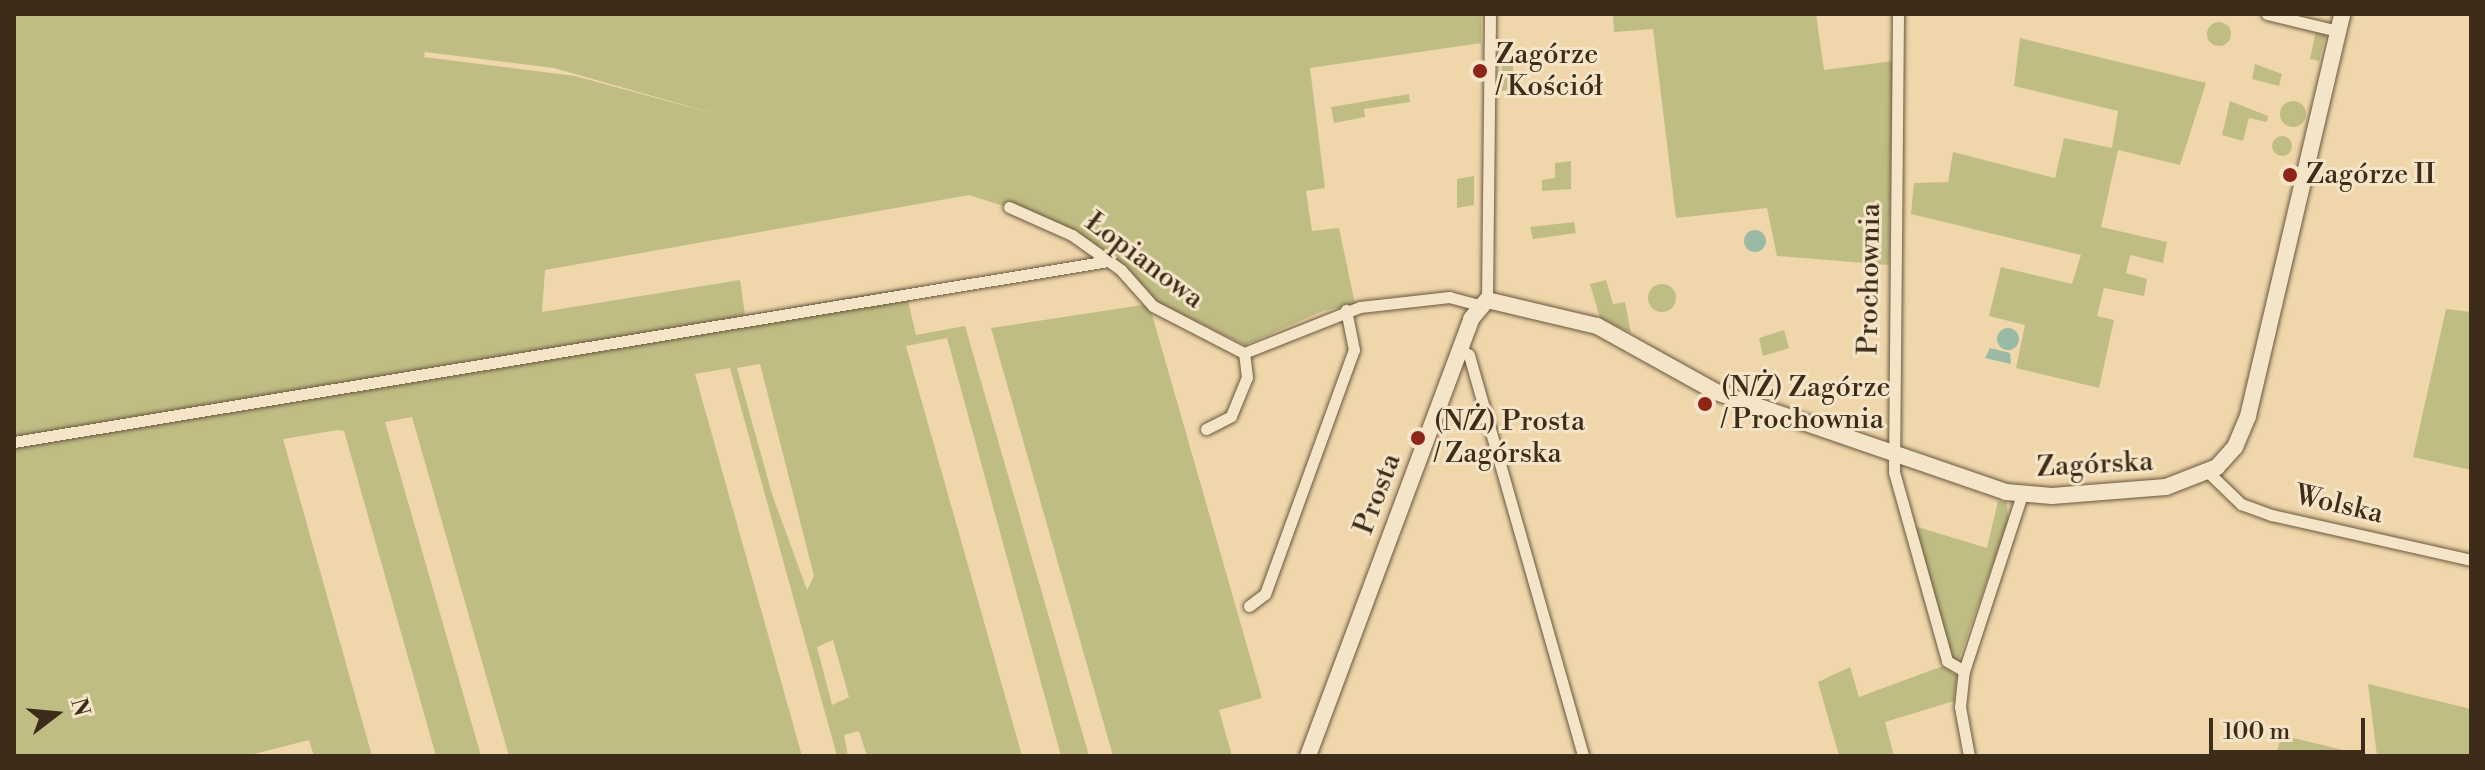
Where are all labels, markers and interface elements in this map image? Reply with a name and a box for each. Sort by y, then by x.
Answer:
place label: Zagórze / Kościół [1496,38,1603,104]
marker: Zagórze / Kościół [1471,62,1489,80]
place label: Zagórze II [2306,158,2435,192]
marker: Zagórze II [2281,166,2299,184]
street label: Prochownia [1852,203,1888,355]
street label: Łopianowa [1078,206,1210,316]
place label: (N/Ż) Zagórze / Prochownia [1721,371,1891,437]
marker: (N/Ż) Zagórze / Prochownia [1696,395,1714,413]
place label: (N/Ż) Prosta / Zagórska [1434,405,1585,471]
marker: (N/Ż) Prosta / Zagórska [1409,429,1427,447]
street label: Zagórska [2036,445,2154,485]
street label: Prosta [1347,449,1409,539]
street label: Wolska [2292,479,2386,531]
north arrow [16,674,96,754]
text: N [64,695,95,719]
scale bar [2213,702,2369,752]
text: 100 m [2223,717,2290,747]

